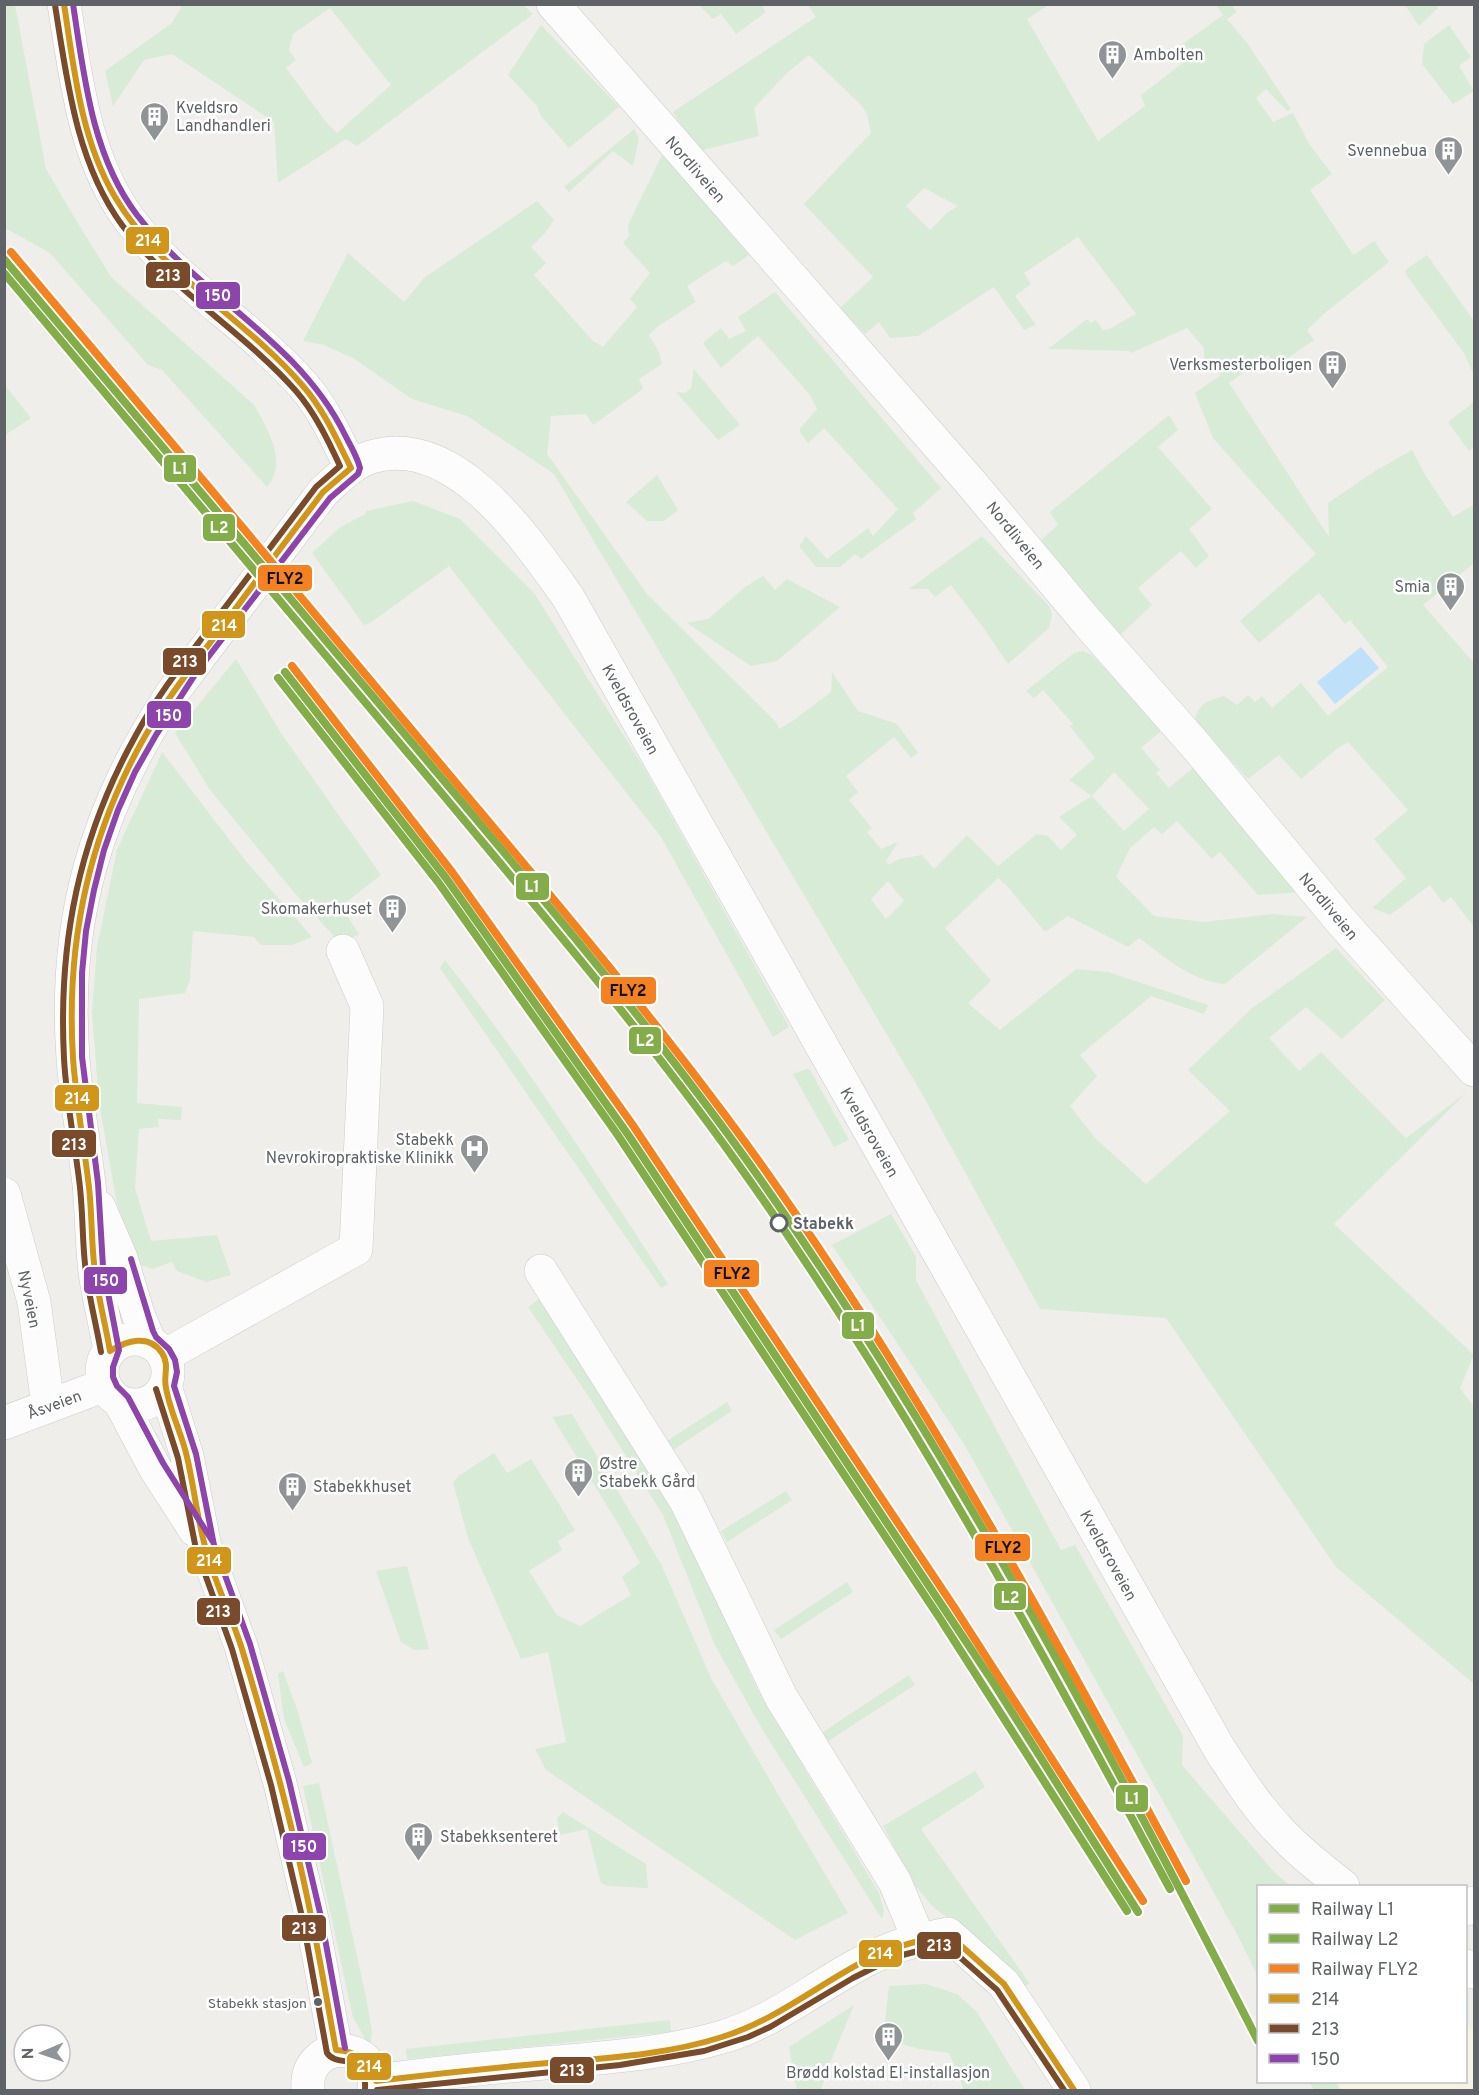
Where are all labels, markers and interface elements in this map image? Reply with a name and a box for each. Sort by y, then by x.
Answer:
building icon: Ambolten [1096,38,1128,80]
place label: Ambolten [1133,46,1203,66]
place label: Kveldsro Landhandleri [176,99,271,137]
building icon: Kveldsro Landhandleri [139,100,171,142]
street label: Nordliveien [660,133,729,208]
building icon: Svennebua [1432,134,1464,176]
place label: Svennebua [1347,142,1427,162]
line badge: 214 [125,226,170,255]
text: 214 [135,232,161,252]
line badge: 213 [145,261,191,289]
text: 213 [155,267,181,287]
line badge: 150 [195,281,241,310]
text: 150 [205,287,231,307]
building icon: Verksmesterboligen [1317,348,1349,390]
place label: Verksmesterboligen [1169,356,1312,376]
line badge: L1 [163,454,197,483]
text: L1 [172,460,188,480]
street label: Nordliveien [981,498,1048,574]
line badge: L2 [202,513,236,542]
text: L2 [210,519,228,539]
line badge: FLY2 [257,564,313,592]
text: FLY2 [266,570,304,590]
building icon: Smia [1435,570,1467,612]
place label: Smia [1394,578,1430,598]
line badge: 214 [201,610,246,639]
text: 214 [211,617,237,637]
line badge: 213 [162,647,207,676]
text: 213 [172,653,198,673]
street label: Kveldsroveien [596,661,662,759]
line badge: 150 [146,700,192,729]
text: 150 [156,707,182,727]
street label: Nordliveien [1294,870,1361,945]
line badge: L1 [515,872,550,901]
text: L1 [524,878,540,898]
building icon: Skomakerhuset [377,892,409,934]
place label: Skomakerhuset [261,900,372,920]
line badge: FLY2 [600,976,657,1005]
text: FLY2 [609,982,647,1002]
line badge: L2 [628,1026,662,1055]
text: L2 [636,1032,654,1052]
line badge: 214 [54,1084,100,1112]
street label: Kveldsroveien [834,1084,902,1182]
text: 214 [64,1090,90,1110]
line badge: 213 [51,1129,97,1158]
place label: Stabekk Nevrokiropraktiske Klinikk [266,1131,454,1169]
hospital icon: Stabekk Nevrokiropraktiske Klinikk [459,1132,491,1174]
text: 213 [61,1136,87,1156]
marker: Stabekk [770,1214,788,1232]
place label: Stabekk [793,1215,854,1235]
line badge: FLY2 [703,1259,760,1288]
text: FLY2 [713,1265,751,1285]
line badge: 150 [83,1266,128,1295]
street label: Nyveien [12,1269,44,1330]
text: 150 [93,1272,119,1292]
line badge: L1 [841,1311,875,1340]
text: L1 [850,1317,866,1337]
street label: Åsveien [24,1386,85,1425]
place label: Østre Stabekk Gård [599,1455,696,1493]
building icon: Østre Stabekk Gård [562,1456,594,1498]
building icon: Stabekkhuset [276,1470,308,1512]
place label: Stabekkhuset [313,1478,411,1498]
street label: Kveldsroveien [1074,1507,1140,1605]
line badge: FLY2 [974,1533,1031,1562]
text: FLY2 [984,1539,1022,1559]
line badge: 214 [186,1546,232,1575]
text: 214 [196,1552,222,1572]
line badge: L2 [993,1582,1027,1611]
text: L2 [1001,1589,1019,1609]
line badge: 213 [196,1597,241,1626]
text: 213 [205,1603,231,1623]
line badge: L1 [1115,1784,1149,1813]
text: L1 [1124,1790,1140,1810]
building icon: Stabekksenteret [403,1820,435,1862]
place label: Stabekksenteret [440,1828,558,1848]
line badge: 150 [282,1832,327,1861]
text: 150 [291,1838,317,1858]
legend [1257,1885,1467,2083]
text: Railway L1 [1311,1899,1394,1922]
line badge: 213 [281,1914,327,1942]
text: 213 [291,1920,317,1940]
text: Railway L2 [1311,1929,1399,1952]
line badge: 213 [916,1931,962,1960]
text: 213 [926,1937,952,1957]
line badge: 214 [858,1939,903,1968]
text: 214 [867,1945,893,1965]
text: Railway FLY2 [1311,1959,1418,1982]
text: 214 [1311,1989,1340,2012]
place label: Stabekk stasjon [208,1996,307,2013]
marker: Stabekk stasjon [312,1996,324,2008]
text: 213 [1311,2019,1340,2042]
building icon: Brødd kolstad El-installasjon [872,2020,904,2062]
north arrow [12,2023,72,2083]
text: N [19,2047,39,2060]
text: 150 [1311,2049,1340,2072]
line badge: 214 [346,2052,392,2081]
line badge: 213 [549,2056,595,2084]
text: 214 [356,2058,382,2078]
text: 213 [559,2062,585,2082]
place label: Brødd kolstad El-installasjon [786,2064,990,2084]

